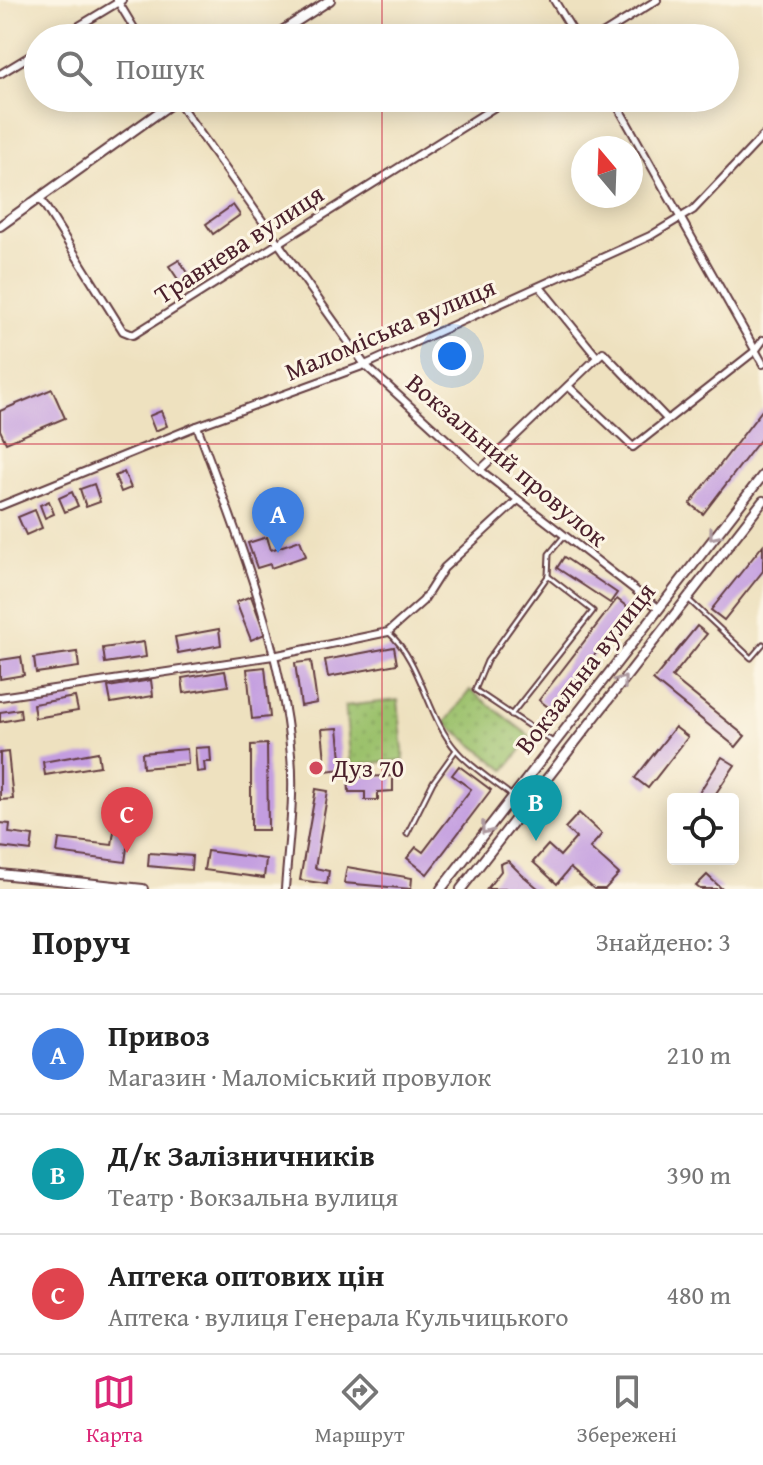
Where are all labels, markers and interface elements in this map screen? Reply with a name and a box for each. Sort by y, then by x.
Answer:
search box [24,24,739,112]
icon: search [52,46,96,90]
text: Пошук [116,46,204,90]
north arrow [571,136,643,208]
street label: Травнева вулиця [146,174,331,313]
street label: Маломіська вулиця [278,267,501,391]
your location [432,336,472,376]
street label: Вокзальний провулок [398,363,617,556]
pin: A [252,487,304,553]
one-way arrow [710,526,724,541]
street label: Вокзальна вулиця [505,573,664,762]
one-way arrow [613,675,627,690]
place label: Дуз 70 [331,748,404,787]
marker: Дуз 70 [307,759,325,777]
pin: B [510,775,562,841]
pin: C [101,787,153,853]
map controls [667,793,739,865]
button: locate [667,793,739,865]
one-way arrow [481,820,496,835]
text: Поруч [32,917,130,966]
text: Знайдено: 3 [595,922,731,961]
text: Привоз [108,1013,210,1057]
text: A [50,1035,66,1074]
text: 210 m [666,1035,731,1074]
text: Магазин · Маломіський провулок [108,1057,491,1096]
text: Д/к Залізничників [108,1133,375,1177]
text: B [50,1155,66,1194]
text: 390 m [666,1155,731,1194]
text: Театр · Вокзальна вулиця [108,1177,398,1216]
text: Аптека оптових цін [108,1253,384,1297]
text: C [51,1275,65,1314]
text: 480 m [666,1275,731,1314]
text: Аптека · вулиця Генерала Кульчицького [108,1297,569,1336]
tab: Карта [86,1370,143,1450]
tab: Маршрут [315,1370,405,1450]
tab: Збережені [577,1370,677,1450]

